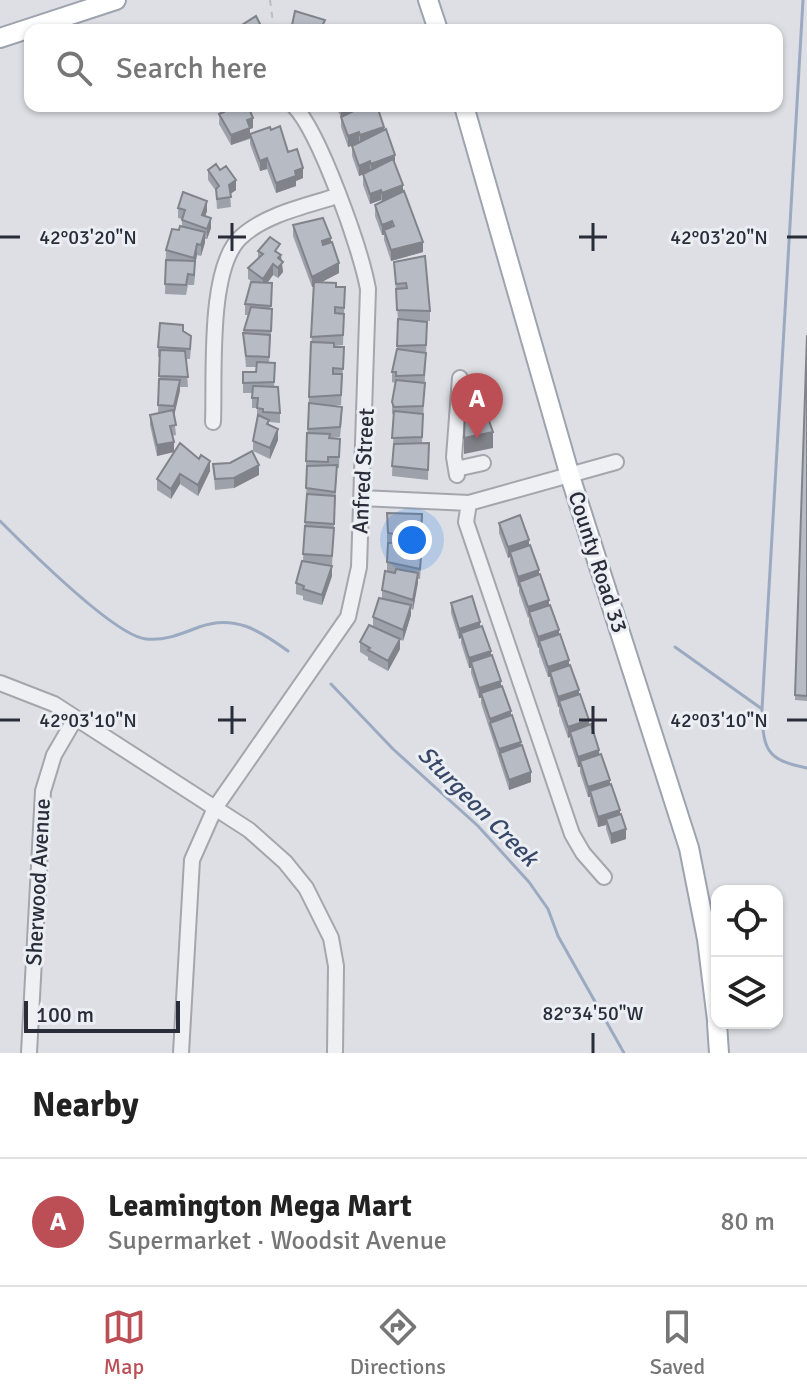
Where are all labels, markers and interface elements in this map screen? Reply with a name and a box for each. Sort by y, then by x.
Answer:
search box [24,24,783,112]
icon: search [52,46,96,90]
text: Search here [116,50,267,87]
text: 42°03'20"N [39,225,137,250]
text: 42°03'20"N [670,225,768,250]
pin: A [451,373,503,439]
street label: Anfred Street [346,407,380,534]
street label: County Road 33 [562,488,634,636]
your location [392,520,432,560]
text: 42°03'10"N [39,708,137,733]
text: 42°03'10"N [670,708,768,733]
water label: Sturgeon Creek [412,740,546,874]
street label: Sherwood Avenue [20,798,56,966]
map controls [711,885,783,1029]
button: locate [711,885,783,957]
button: layers [711,957,783,1029]
scale bar [24,997,180,1033]
text: 100 m [36,1001,94,1028]
text: 82°34'50"W [542,1001,644,1026]
text: Nearby [32,1084,139,1126]
text: Leamington Mega Mart [108,1188,412,1225]
text: A [50,1206,66,1238]
text: 80 m [720,1206,775,1238]
text: Supermarket · Woodsit Avenue [108,1225,447,1257]
tab: Map [102,1305,146,1380]
tab: Directions [350,1305,446,1380]
tab: Saved [650,1305,705,1380]

